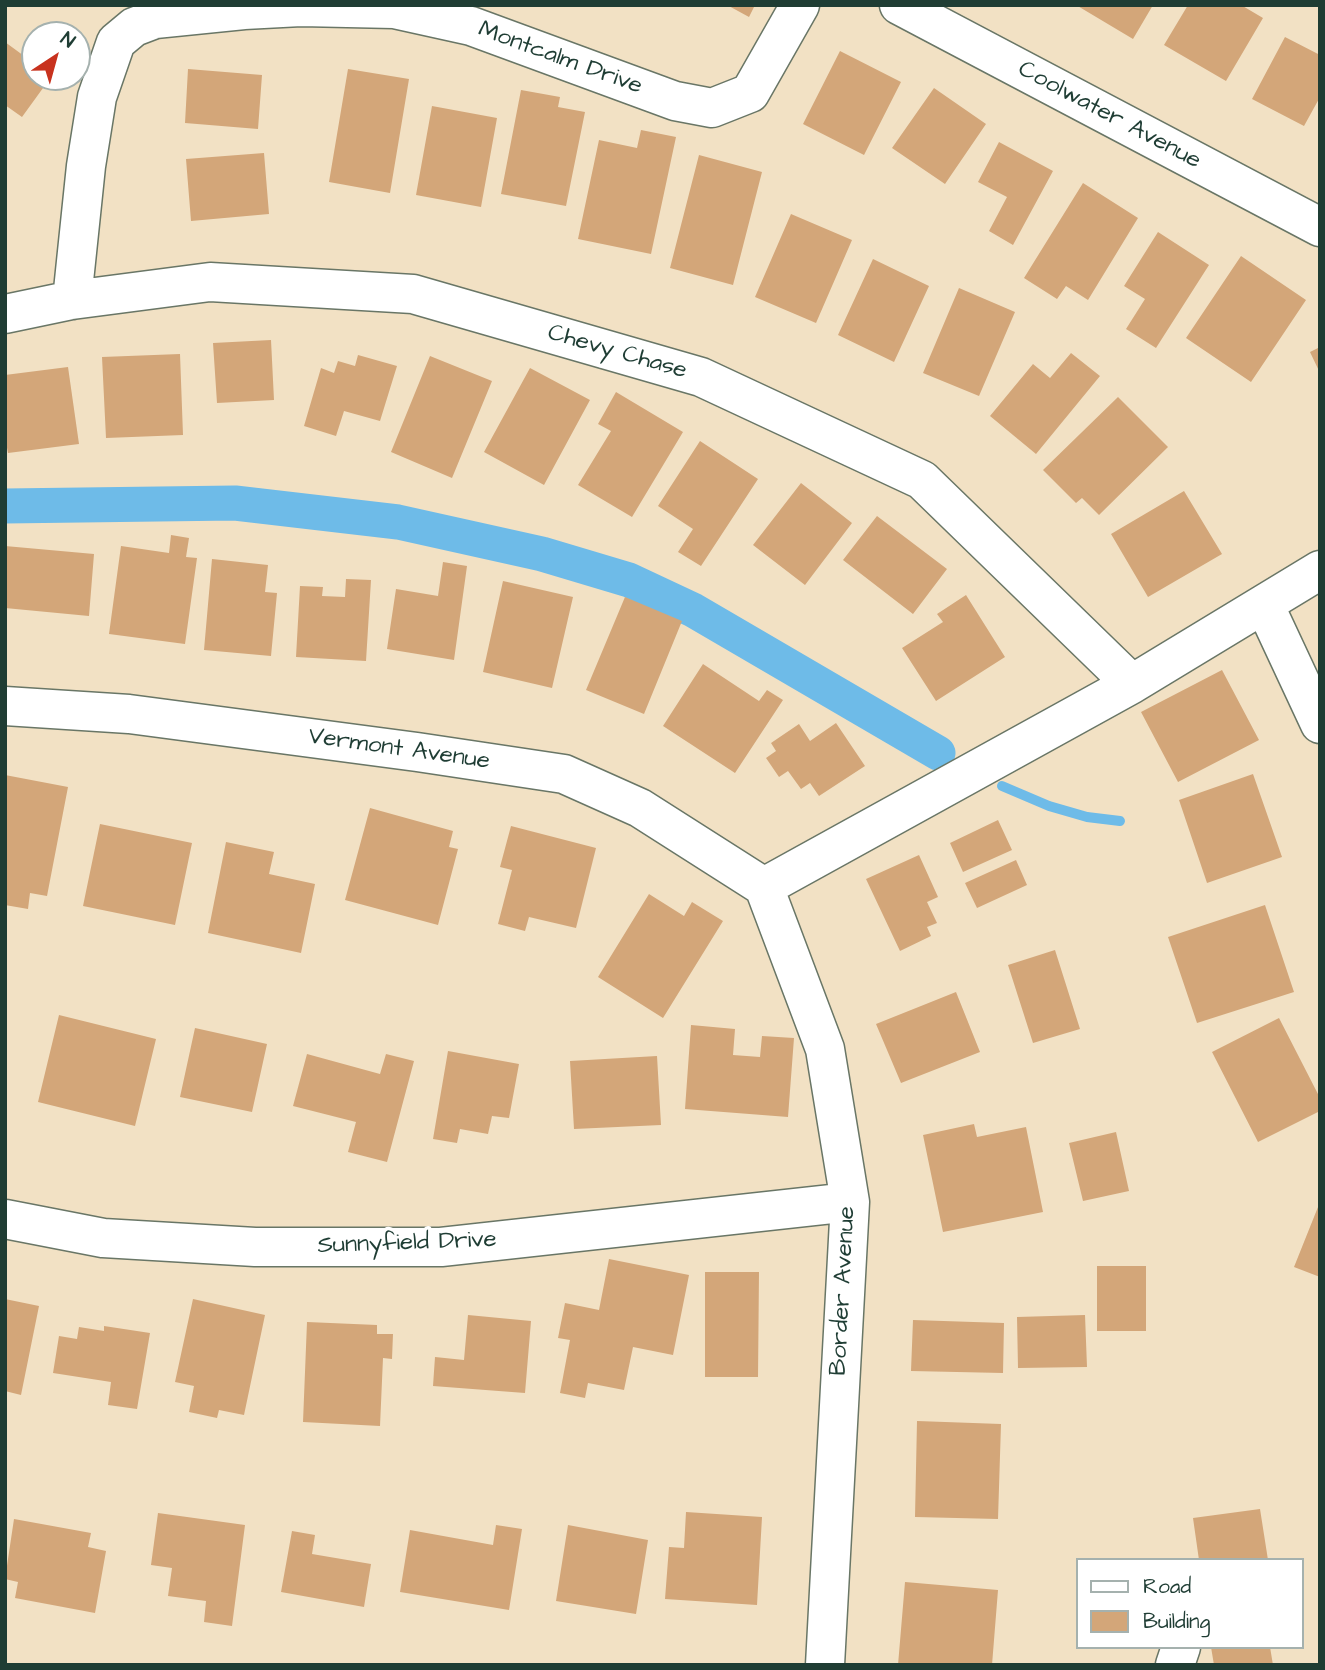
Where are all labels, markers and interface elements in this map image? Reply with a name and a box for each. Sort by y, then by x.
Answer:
street label: Montcalm Drive [474,16,646,102]
north arrow [21,21,91,91]
text: N [55,26,80,55]
street label: Coolwater Avenue [1013,56,1205,176]
street label: Chevy Chase [544,319,690,387]
street label: Vermont Avenue [307,723,491,777]
street label: Border Avenue [825,1205,863,1377]
street label: Sunnyfield Drive [317,1226,497,1262]
legend [1076,1558,1304,1649]
text: Road [1143,1572,1191,1601]
text: Building [1143,1607,1210,1636]

